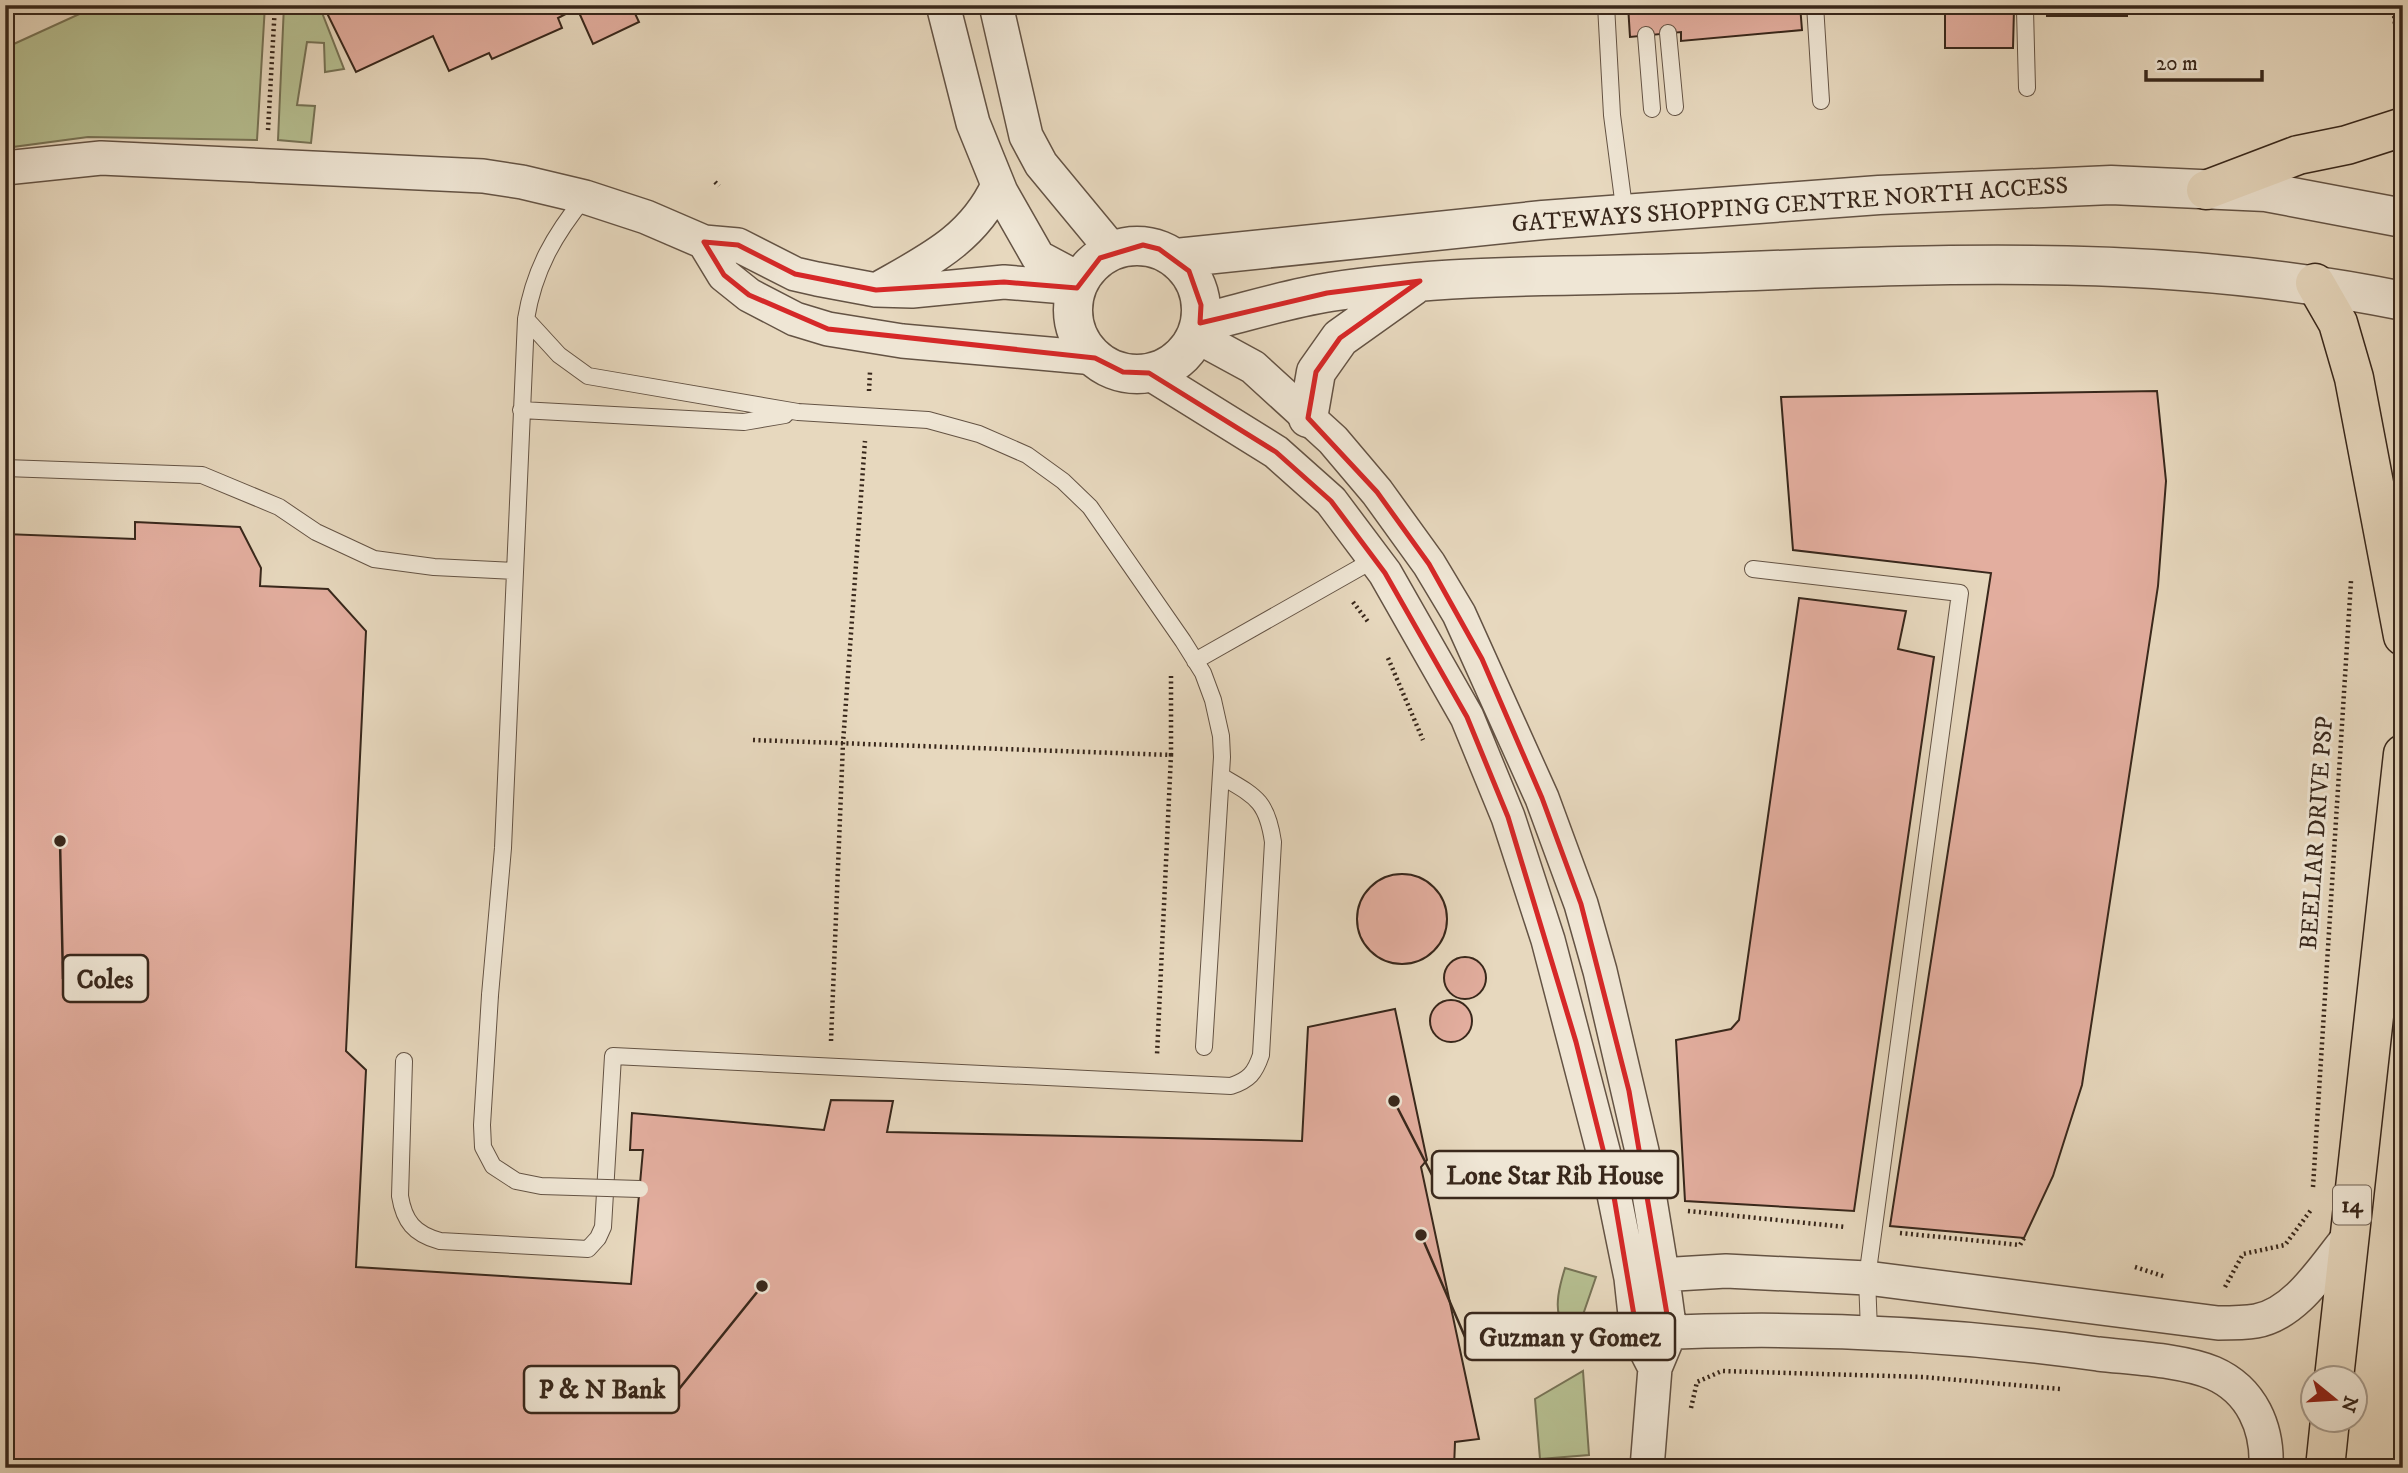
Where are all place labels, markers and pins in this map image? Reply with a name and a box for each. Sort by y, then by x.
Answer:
callout: Coles [63,955,148,1002]
callout: Lone Star Rib House [1432,1151,1678,1198]
callout: Guzman y Gomez [1465,1313,1675,1360]
callout: P & N Bank [524,1366,679,1413]

